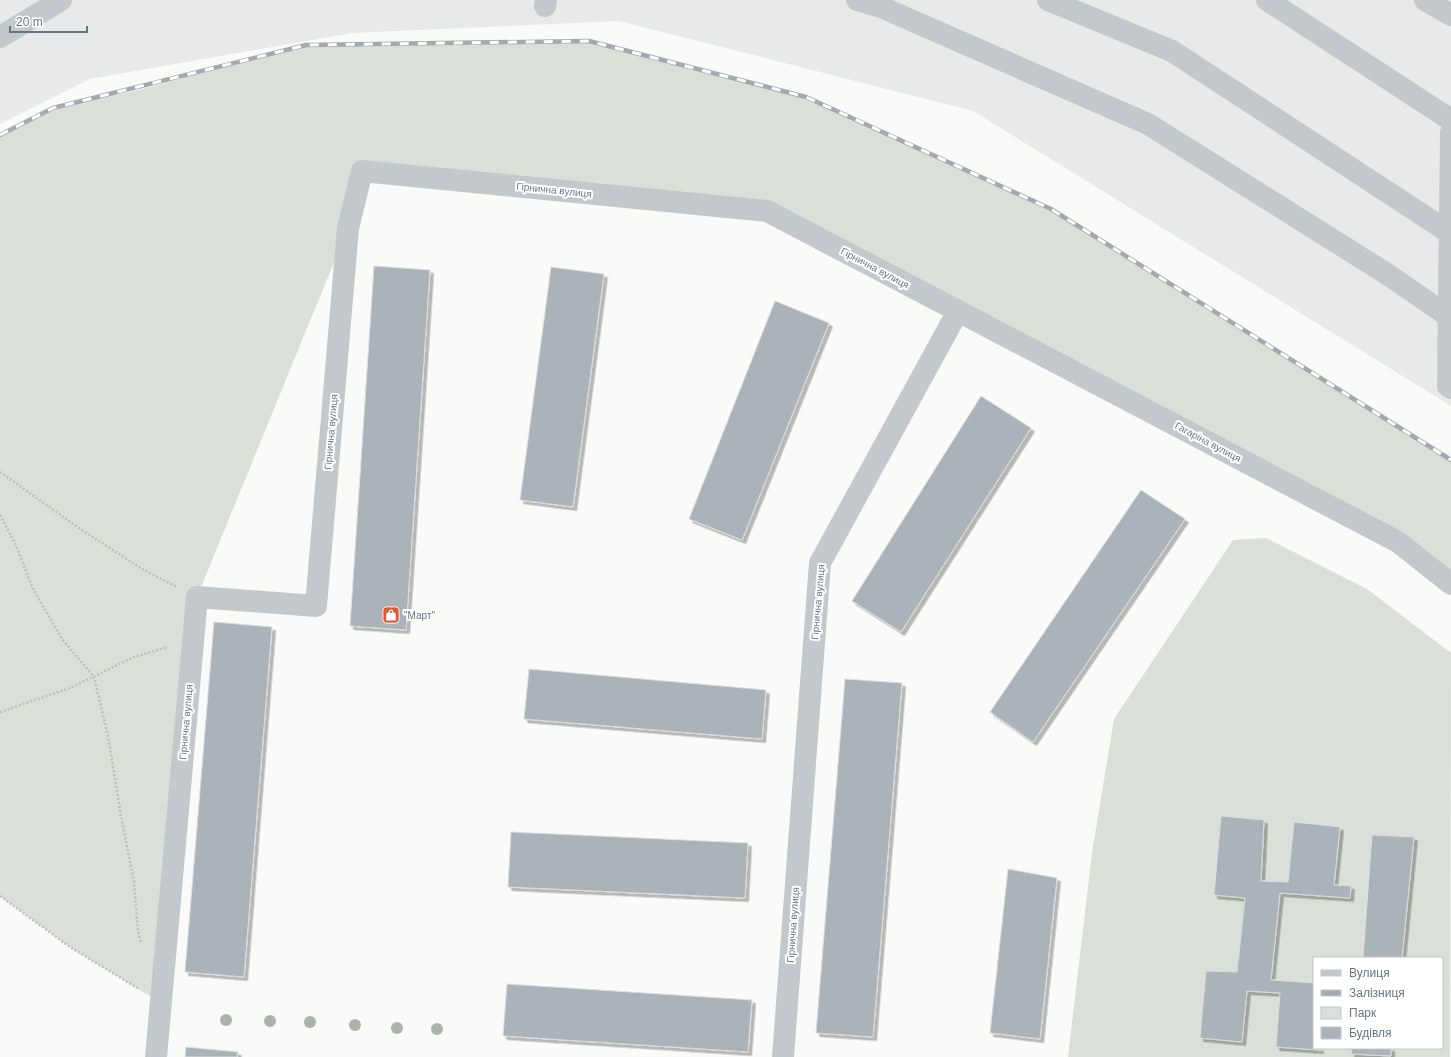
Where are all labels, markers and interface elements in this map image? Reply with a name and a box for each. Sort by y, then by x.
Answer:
scale bar [10,8,87,34]
text: 20 m [16,15,43,29]
street label: Гірнична вулиця [516,181,592,199]
street label: Гірнична вулиця [839,245,911,291]
street label: Гірнична вулиця [322,394,340,470]
street label: Гагаріна вулиця [1173,420,1243,464]
street label: Гірнична вулиця [809,564,827,640]
shop icon: "Март" [381,605,401,625]
place label: "Март" [404,610,435,621]
street label: Гірнична вулиця [177,684,195,760]
street label: Гірнична вулиця [785,887,801,963]
legend [1313,957,1443,1049]
text: Вулиця [1349,966,1390,980]
text: Залізниця [1349,986,1405,1000]
text: Парк [1349,1006,1377,1020]
text: Будівля [1349,1026,1391,1040]

